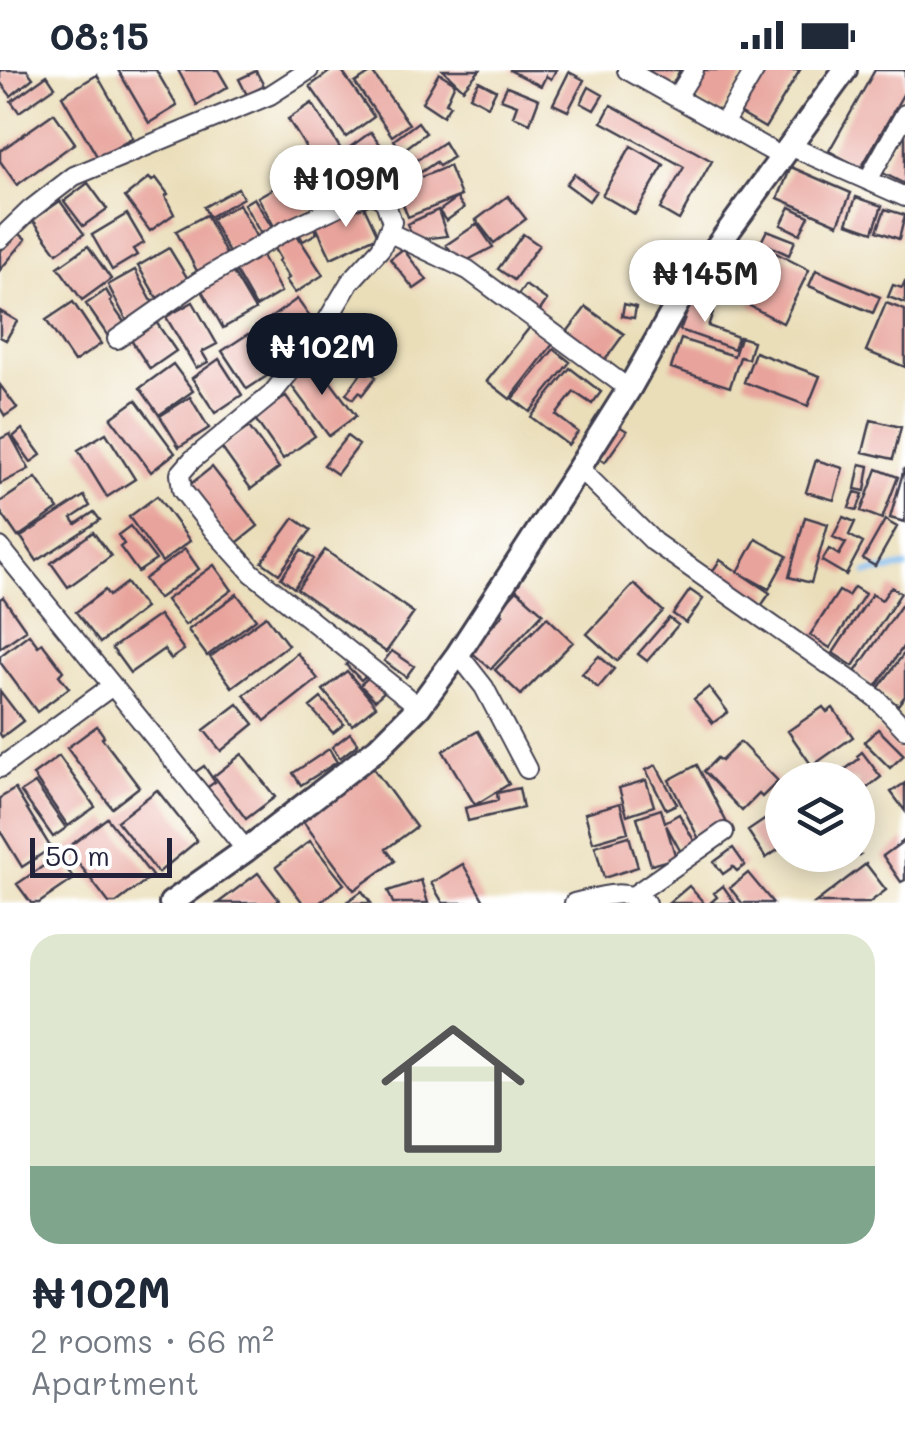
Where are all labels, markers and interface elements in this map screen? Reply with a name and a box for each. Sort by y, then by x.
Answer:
text: 08:15 [50,10,149,60]
pin: ₦109M [276,145,416,230]
text: ₦109M [292,156,400,198]
pin: ₦145M [635,240,775,325]
text: ₦145M [651,251,759,293]
pin: ₦102M [252,313,392,398]
text: ₦102M [268,324,376,366]
map controls [765,762,875,872]
button: layers [765,762,875,872]
scale bar [30,833,172,878]
text: 50 m [45,837,110,873]
icon: home [363,999,543,1179]
text: ₦102M [30,1264,171,1319]
text: 2 rooms · 66 m² [30,1319,274,1361]
text: Apartment [30,1361,199,1403]

